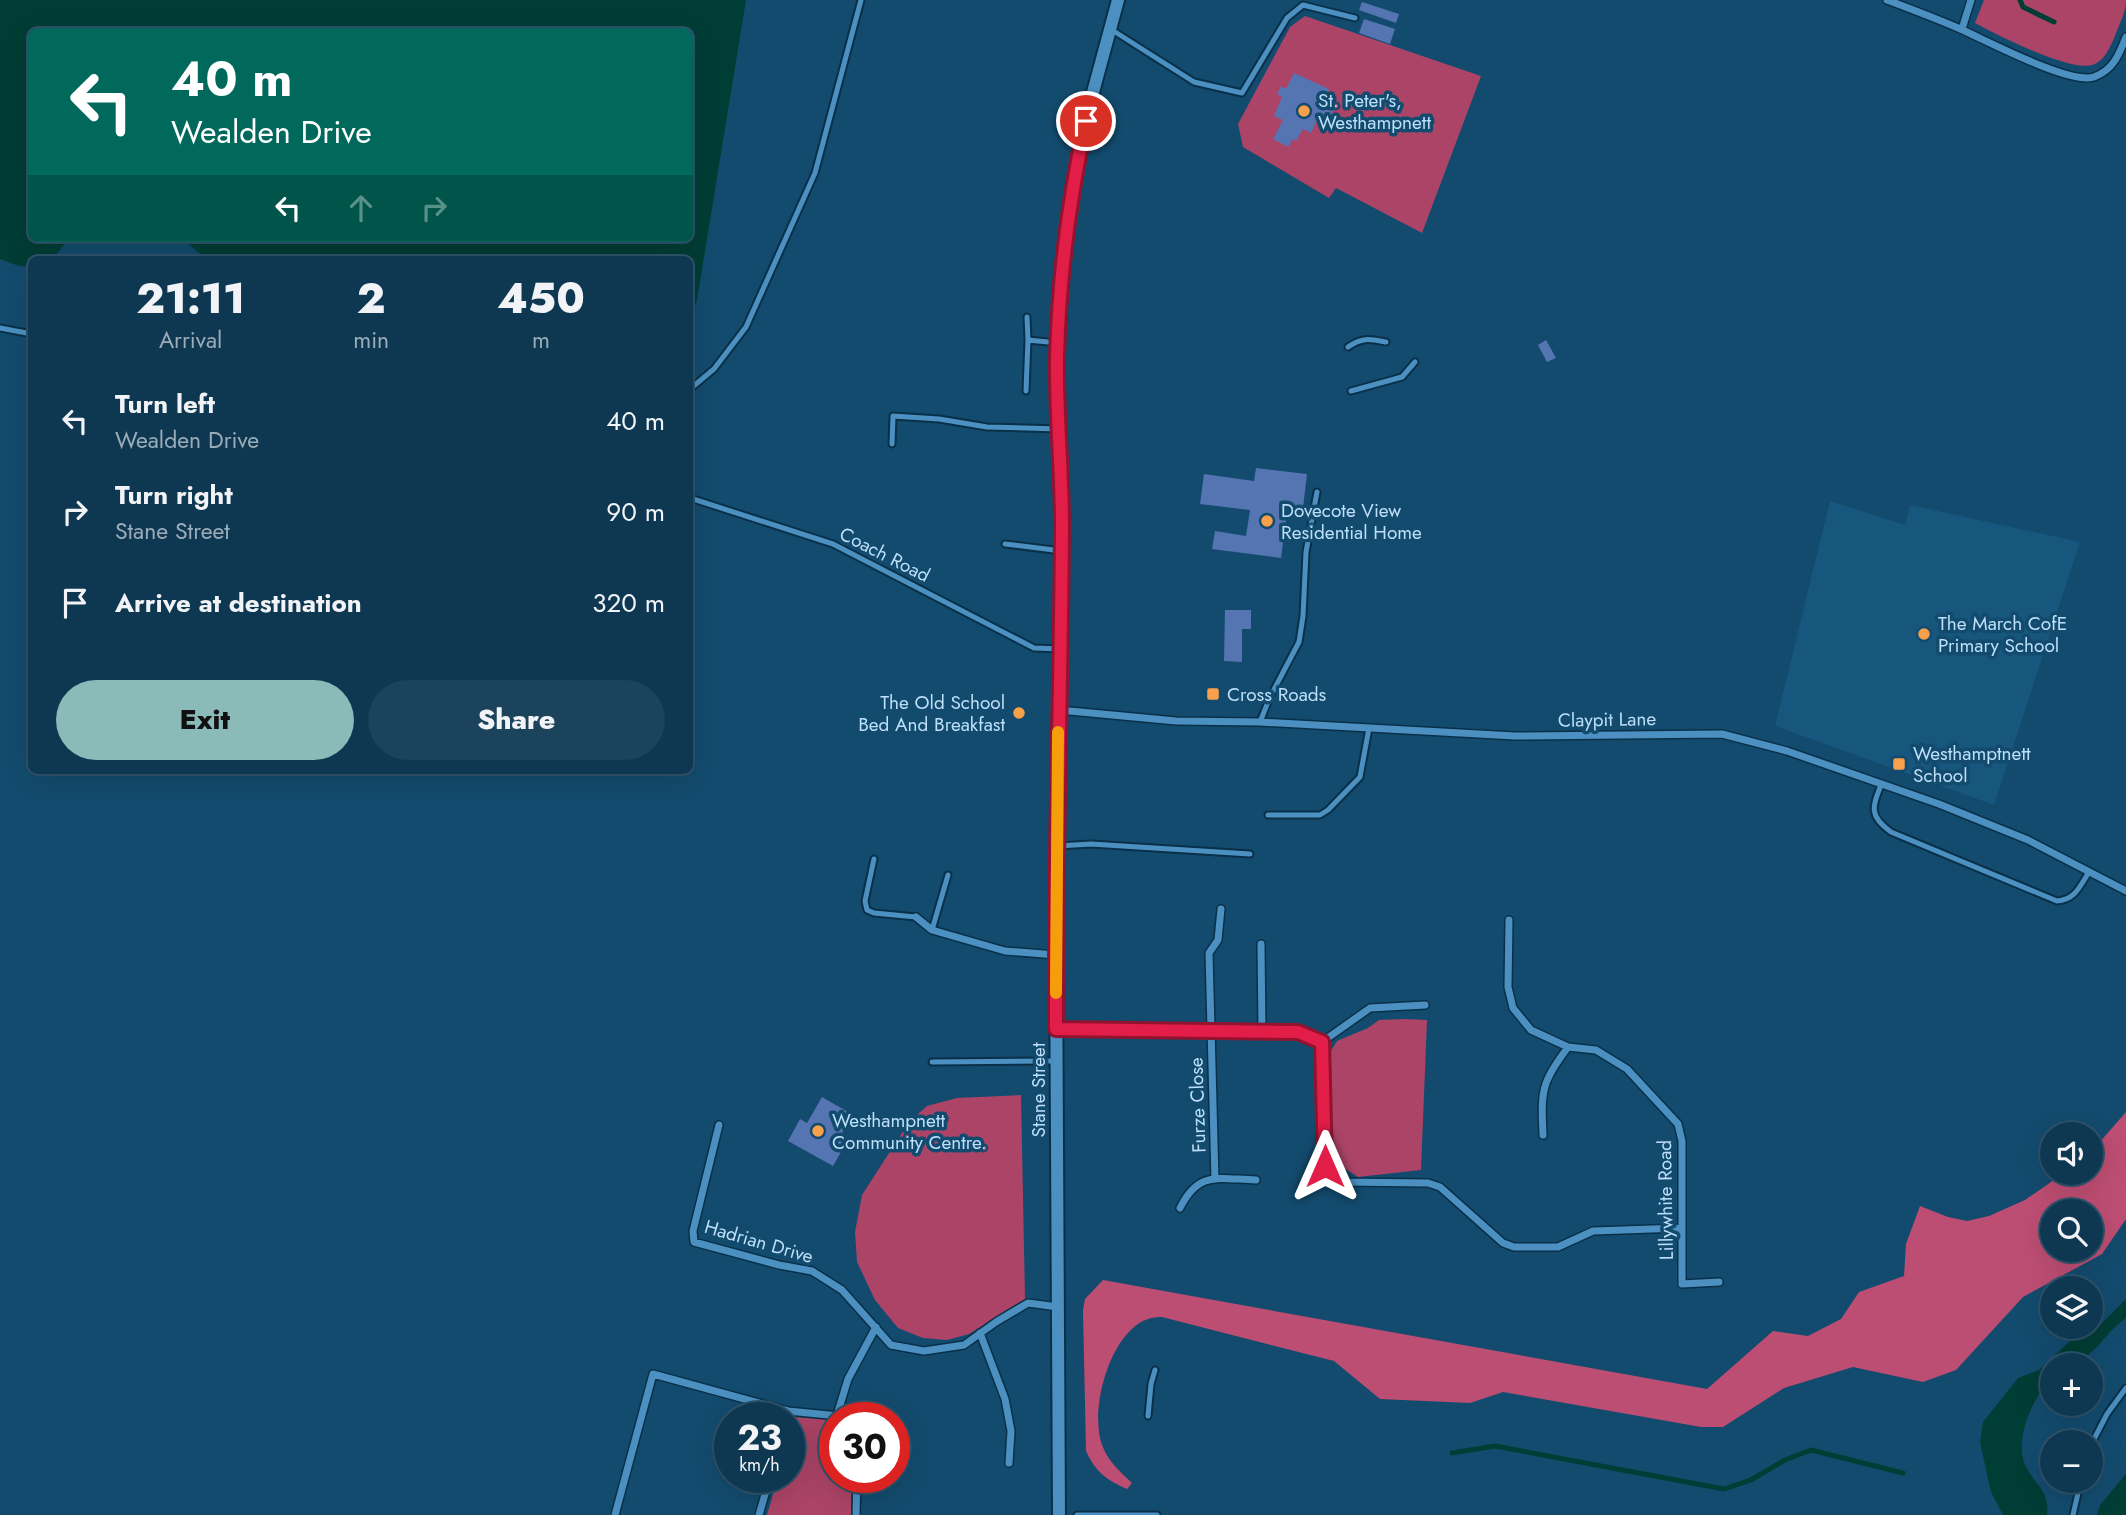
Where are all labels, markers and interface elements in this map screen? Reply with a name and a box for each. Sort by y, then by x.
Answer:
text: 40 m [171,44,293,114]
icon: left [56,56,147,147]
place label: St. Peter's, Westhampnett [1318,87,1431,136]
pin [1056,91,1116,151]
icon: arrive [1067,102,1105,140]
marker: St. Peter's, Westhampnett [1296,103,1312,119]
text: Wealden Drive [171,109,372,155]
icon: left [269,189,307,227]
icon: ahead [342,189,380,227]
icon: right [415,189,453,227]
text: 21:11 [136,268,245,329]
text: 2 [357,268,386,329]
text: 450 [497,268,585,329]
text: Arrival [159,323,222,357]
text: min [353,323,389,357]
text: m [532,323,550,357]
text: Turn left [115,385,215,423]
icon: left [56,402,94,440]
text: 40 m [606,402,665,440]
text: Wealden Drive [115,423,259,457]
text: Turn right [115,476,233,514]
icon: right [56,493,94,531]
text: 90 m [606,493,665,531]
place label: Dovecote View Residential Home [1281,497,1422,546]
marker: Dovecote View Residential Home [1259,513,1275,529]
text: Stane Street [115,514,230,548]
street label: Coach Road [835,520,935,589]
icon: arrive [56,584,94,622]
text: Arrive at destination [115,584,362,622]
text: 320 m [592,584,665,622]
place label: The March CofE Primary School [1938,610,2067,659]
marker: The March CofE Primary School [1916,626,1932,642]
button: Exit [56,680,354,760]
button: Share [368,680,665,760]
place label: Cross Roads [1227,681,1327,708]
marker: Cross Roads [1205,686,1221,702]
place label: The Old School Bed And Breakfast [858,689,1005,738]
marker: The Old School Bed And Breakfast [1011,705,1027,721]
street label: Claypit Lane [1558,705,1657,734]
place label: Westhamptnett School [1913,740,2031,789]
marker: Westhamptnett School [1891,756,1907,772]
street label: Stane Street [1025,1042,1052,1137]
street label: Furze Close [1182,1057,1213,1153]
place label: Westhampnett Community Centre. [832,1107,987,1156]
map controls [2040,1122,2103,1493]
button: sound [2040,1122,2103,1185]
marker: Westhampnett Community Centre. [810,1123,826,1139]
position arrow [1288,1129,1362,1203]
street label: Lillywhite Road [1651,1140,1680,1260]
button: search [2040,1199,2103,1262]
street label: Hadrian Drive [701,1213,817,1270]
button: layers [2040,1276,2103,1339]
button: + [2040,1353,2103,1416]
speed limit sign: 30 [819,1402,910,1493]
text: 23 [737,1413,782,1463]
button: − [2040,1430,2103,1493]
text: km/h [739,1452,780,1478]

